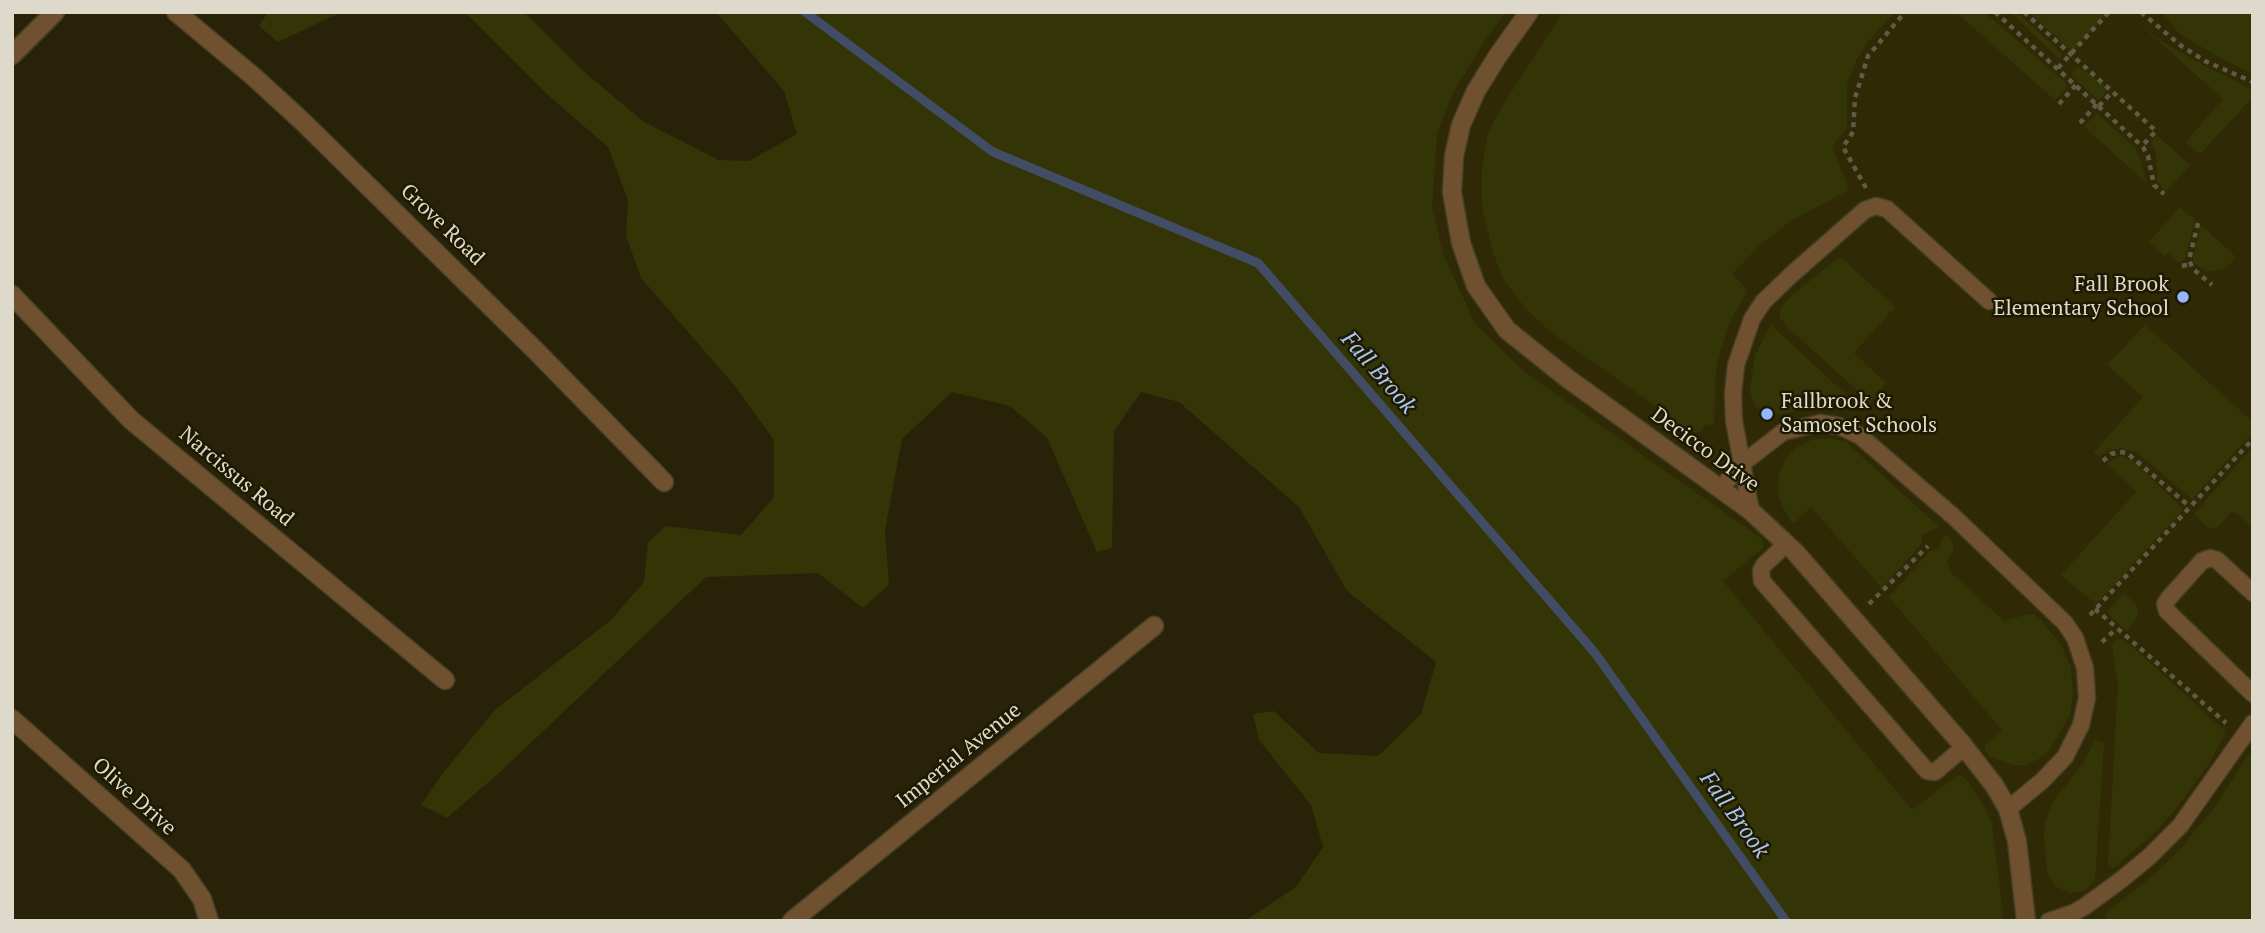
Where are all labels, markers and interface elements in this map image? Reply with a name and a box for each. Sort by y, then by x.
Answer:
street label: Grove Road [395,179,489,271]
place label: Fall Brook Elementary School [1993,272,2169,322]
marker: Fall Brook Elementary School [2175,289,2191,305]
water label: Fall Brook [1335,326,1421,420]
place label: Fallbrook & Samoset Schools [1781,389,1937,439]
street label: Decicco Drive [1646,402,1764,498]
marker: Fallbrook & Samoset Schools [1759,406,1775,422]
street label: Narcissus Road [174,422,298,532]
street label: Imperial Avenue [892,698,1026,814]
street label: Olive Drive [87,753,181,841]
water label: Fall Brook [1693,766,1775,864]

